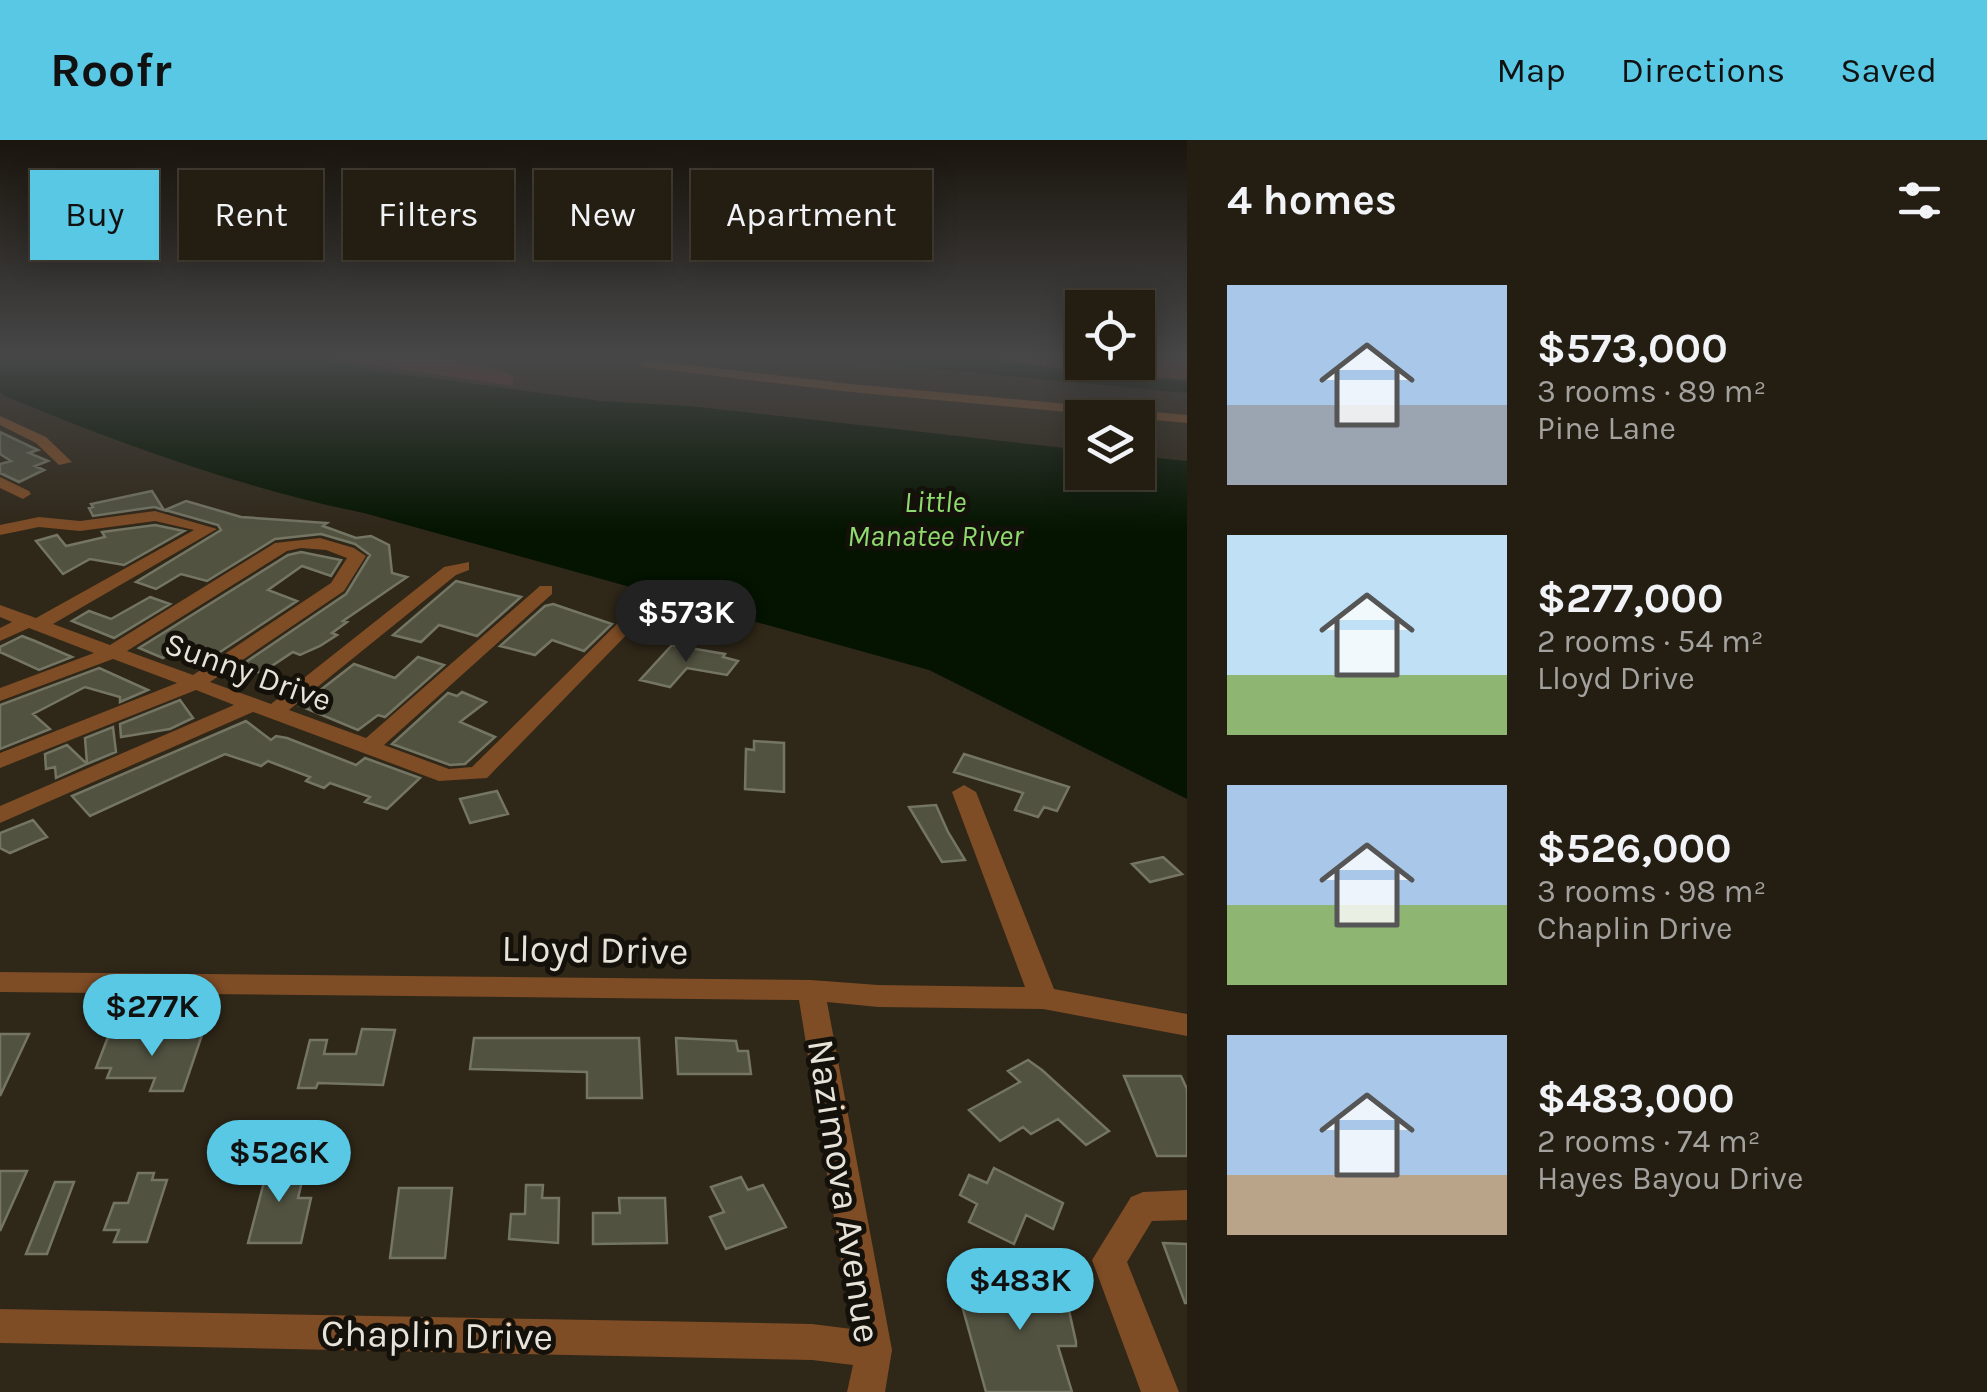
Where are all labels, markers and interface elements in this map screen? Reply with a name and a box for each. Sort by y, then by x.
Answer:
text: Roofr [50,42,172,98]
text: Map [1496,50,1566,91]
text: Directions [1621,50,1785,91]
text: Saved [1840,50,1937,91]
chip: Buy [30,170,159,260]
chip: Rent [179,170,323,260]
chip: Filters [343,170,514,260]
chip: New [534,170,671,260]
chip: Apartment [691,170,932,260]
icon: filters [1892,173,1947,228]
text: 4 homes [1227,175,1397,225]
map controls [1065,290,1155,490]
button: locate [1065,290,1155,380]
text: $573,000 [1537,323,1728,373]
icon: home [1307,325,1427,445]
text: 3 rooms · 89 m² [1537,373,1766,410]
button: layers [1065,400,1155,490]
text: Pine Lane [1537,410,1676,447]
water label: Little Manatee River [847,484,1025,554]
text: $277,000 [1537,573,1723,623]
icon: home [1307,575,1427,695]
pin: $573K [616,580,756,665]
text: $573K [637,594,735,631]
text: 2 rooms · 54 m² [1537,623,1764,660]
street label: Sunny Drive [160,625,336,719]
text: Lloyd Drive [1537,660,1695,697]
text: $526,000 [1537,823,1732,873]
icon: home [1307,825,1427,945]
text: 3 rooms · 98 m² [1537,873,1766,910]
text: Chaplin Drive [1537,910,1732,947]
street label: Lloyd Drive [501,926,689,974]
pin: $277K [82,974,222,1059]
text: $277K [105,988,199,1025]
street label: Nazimova Avenue [798,1036,890,1346]
text: $483,000 [1537,1073,1735,1123]
icon: home [1307,1075,1427,1195]
pin: $526K [209,1120,349,1205]
text: 2 rooms · 74 m² [1537,1123,1761,1160]
text: $526K [229,1134,329,1171]
text: Hayes Bayou Drive [1537,1160,1803,1197]
pin: $483K [950,1248,1090,1333]
text: $483K [969,1262,1071,1299]
street label: Chaplin Drive [321,1310,553,1360]

